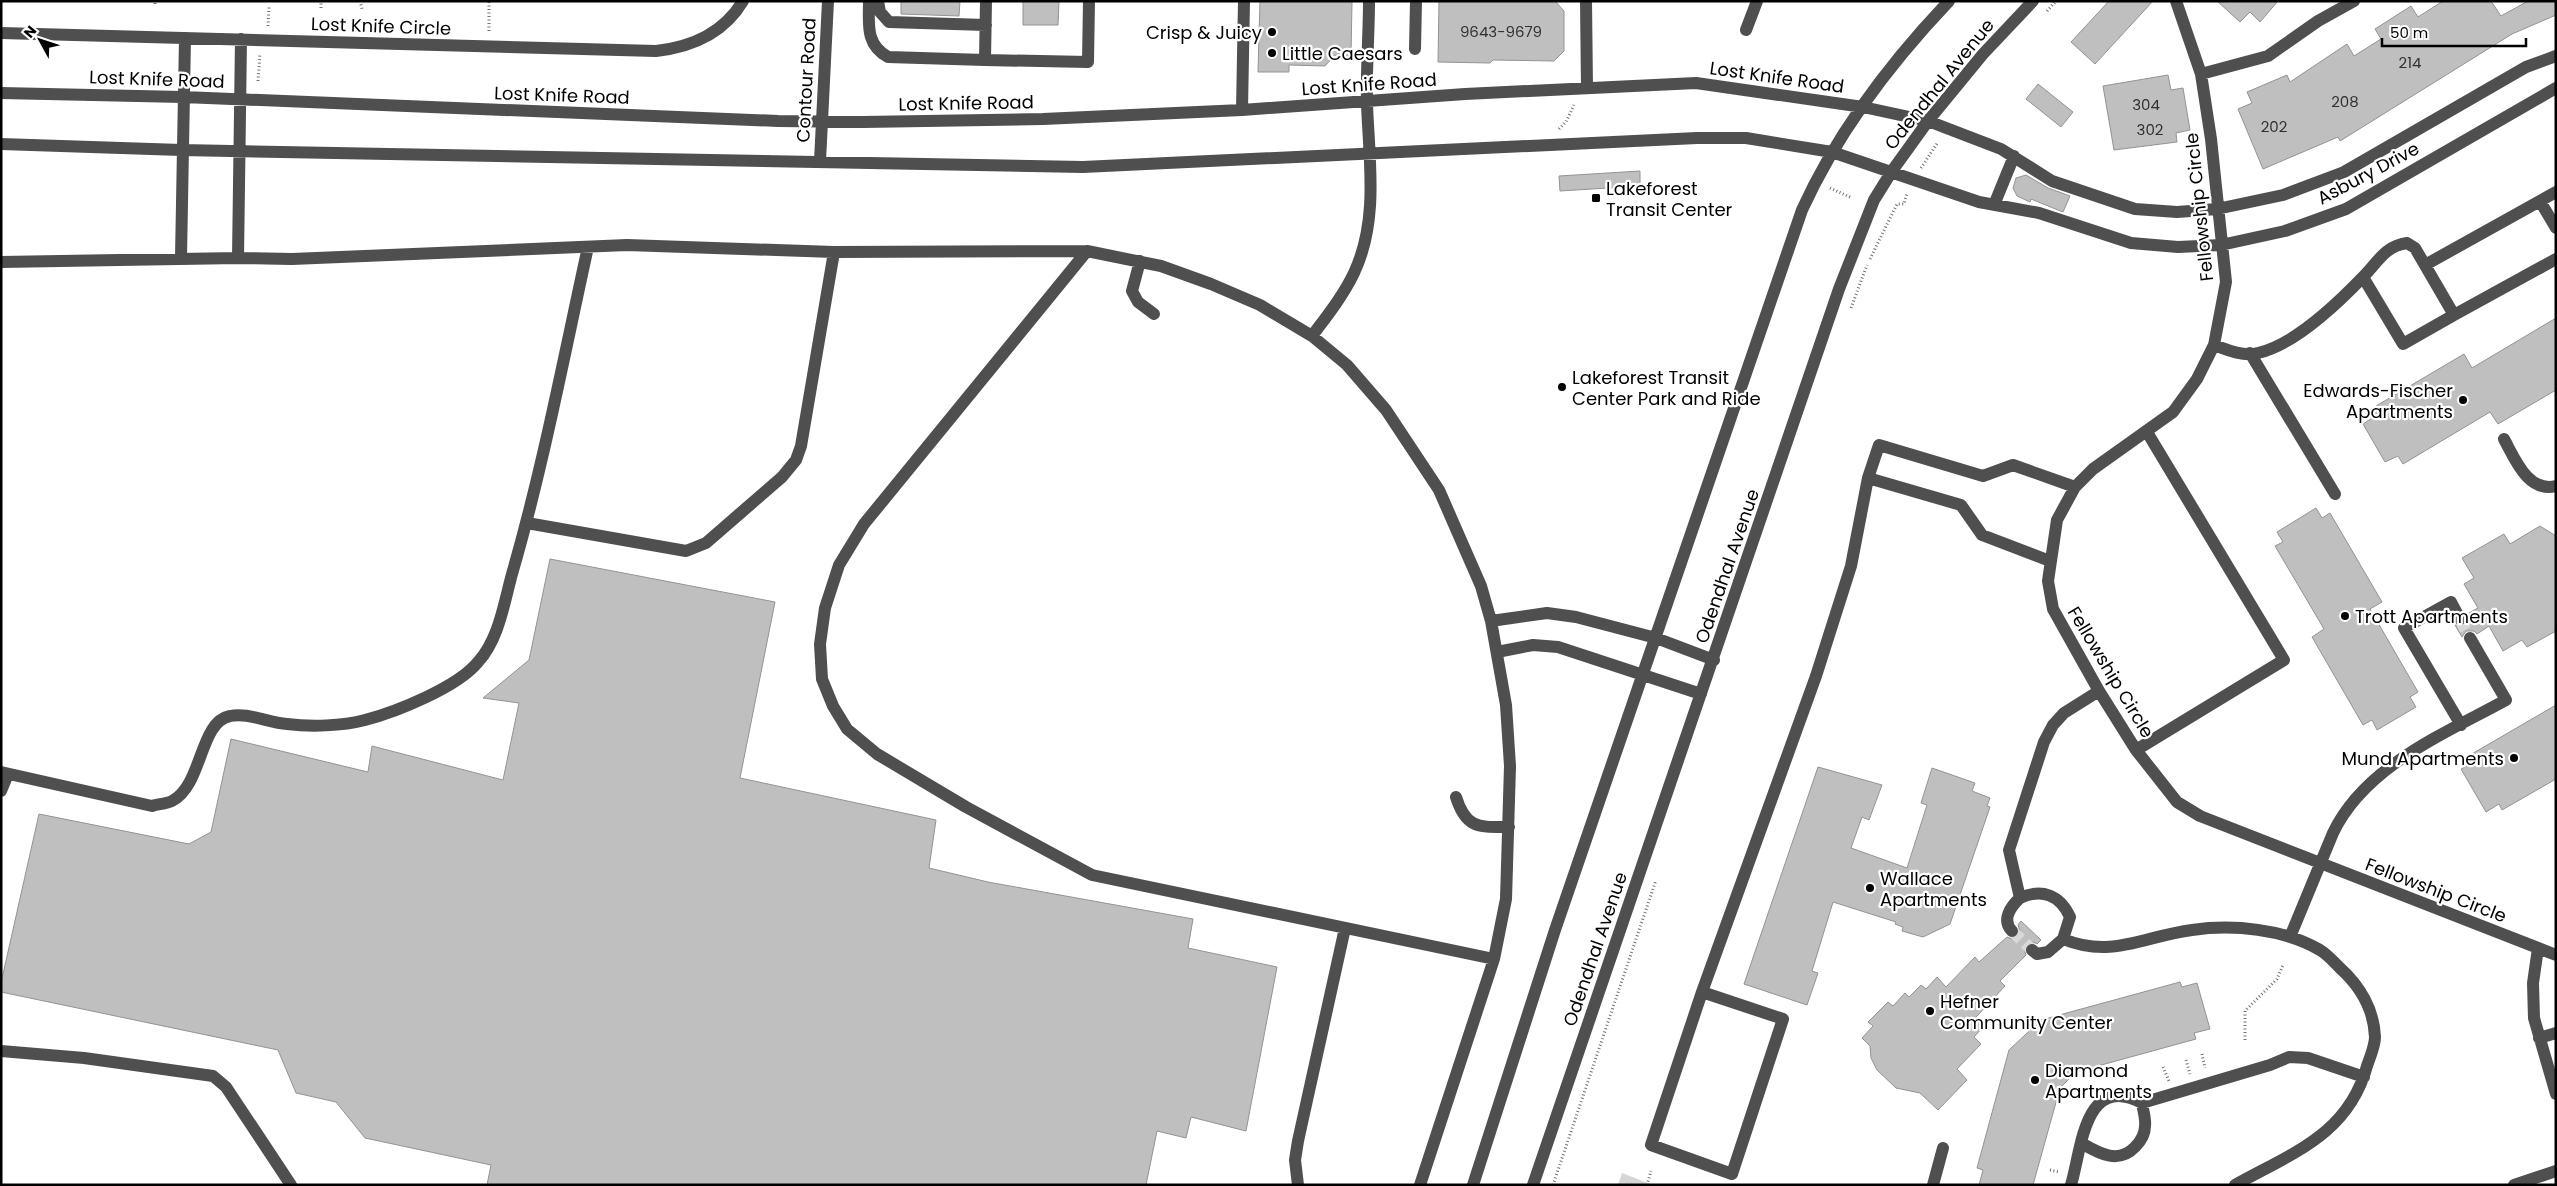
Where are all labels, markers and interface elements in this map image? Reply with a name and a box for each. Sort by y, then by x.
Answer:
street label: Lost Knife Circle [310,11,452,41]
street label: Odendhal Avenue [1878,13,2000,155]
north arrow [15,15,65,65]
scale bar [2382,15,2526,47]
street label: Contour Road [790,17,822,143]
place label: Crisp & Juicy [1146,20,1262,45]
text: N [19,21,41,42]
house number: 9643-9679 [1460,21,1542,42]
text: 50 m [2390,22,2428,43]
marker: Crisp & Juicy [1266,26,1278,38]
place label: Little Caesars [1282,41,1403,66]
marker: Little Caesars [1266,47,1278,59]
house number: 214 [2399,52,2421,73]
street label: Lost Knife Road [1708,55,1846,99]
street label: Lost Knife Road [89,64,225,94]
street label: Lost Knife Road [1301,67,1437,101]
street label: Lost Knife Road [494,80,630,110]
street label: Lost Knife Road [898,89,1034,117]
house number: 208 [2331,91,2359,112]
house number: 304 [2132,94,2160,115]
house number: 202 [2261,116,2287,137]
house number: 302 [2137,119,2163,140]
street label: Fellowship Circle [2179,131,2219,283]
street label: Asbury Drive [2313,136,2423,210]
place label: Lakeforest Transit Center [1606,176,1733,222]
marker: Lakeforest Transit Center [1590,192,1602,204]
place label: Lakeforest Transit Center Park and Ride [1572,365,1761,411]
place label: Edwards-Fischer Apartments [2303,378,2453,424]
marker: Lakeforest Transit Center Park and Ride [1556,381,1568,393]
marker: Edwards-Fischer Apartments [2457,394,2469,406]
street label: Odendhal Avenue [1689,485,1765,647]
street label: Fellowship Circle [2062,602,2160,742]
place label: Trott Apartments [2355,604,2508,629]
marker: Trott Apartments [2339,610,2351,622]
place label: Mund Apartments [2342,746,2504,771]
marker: Mund Apartments [2508,752,2520,764]
street label: Fellowship Circle [2362,852,2510,928]
place label: Wallace Apartments [1880,866,1987,912]
street label: Odendhal Avenue [1557,868,1633,1030]
marker: Wallace Apartments [1864,882,1876,894]
place label: Hefner Community Center [1940,989,2113,1035]
marker: Hefner Community Center [1924,1005,1936,1017]
place label: Diamond Apartments [2045,1058,2152,1104]
marker: Diamond Apartments [2029,1074,2041,1086]

